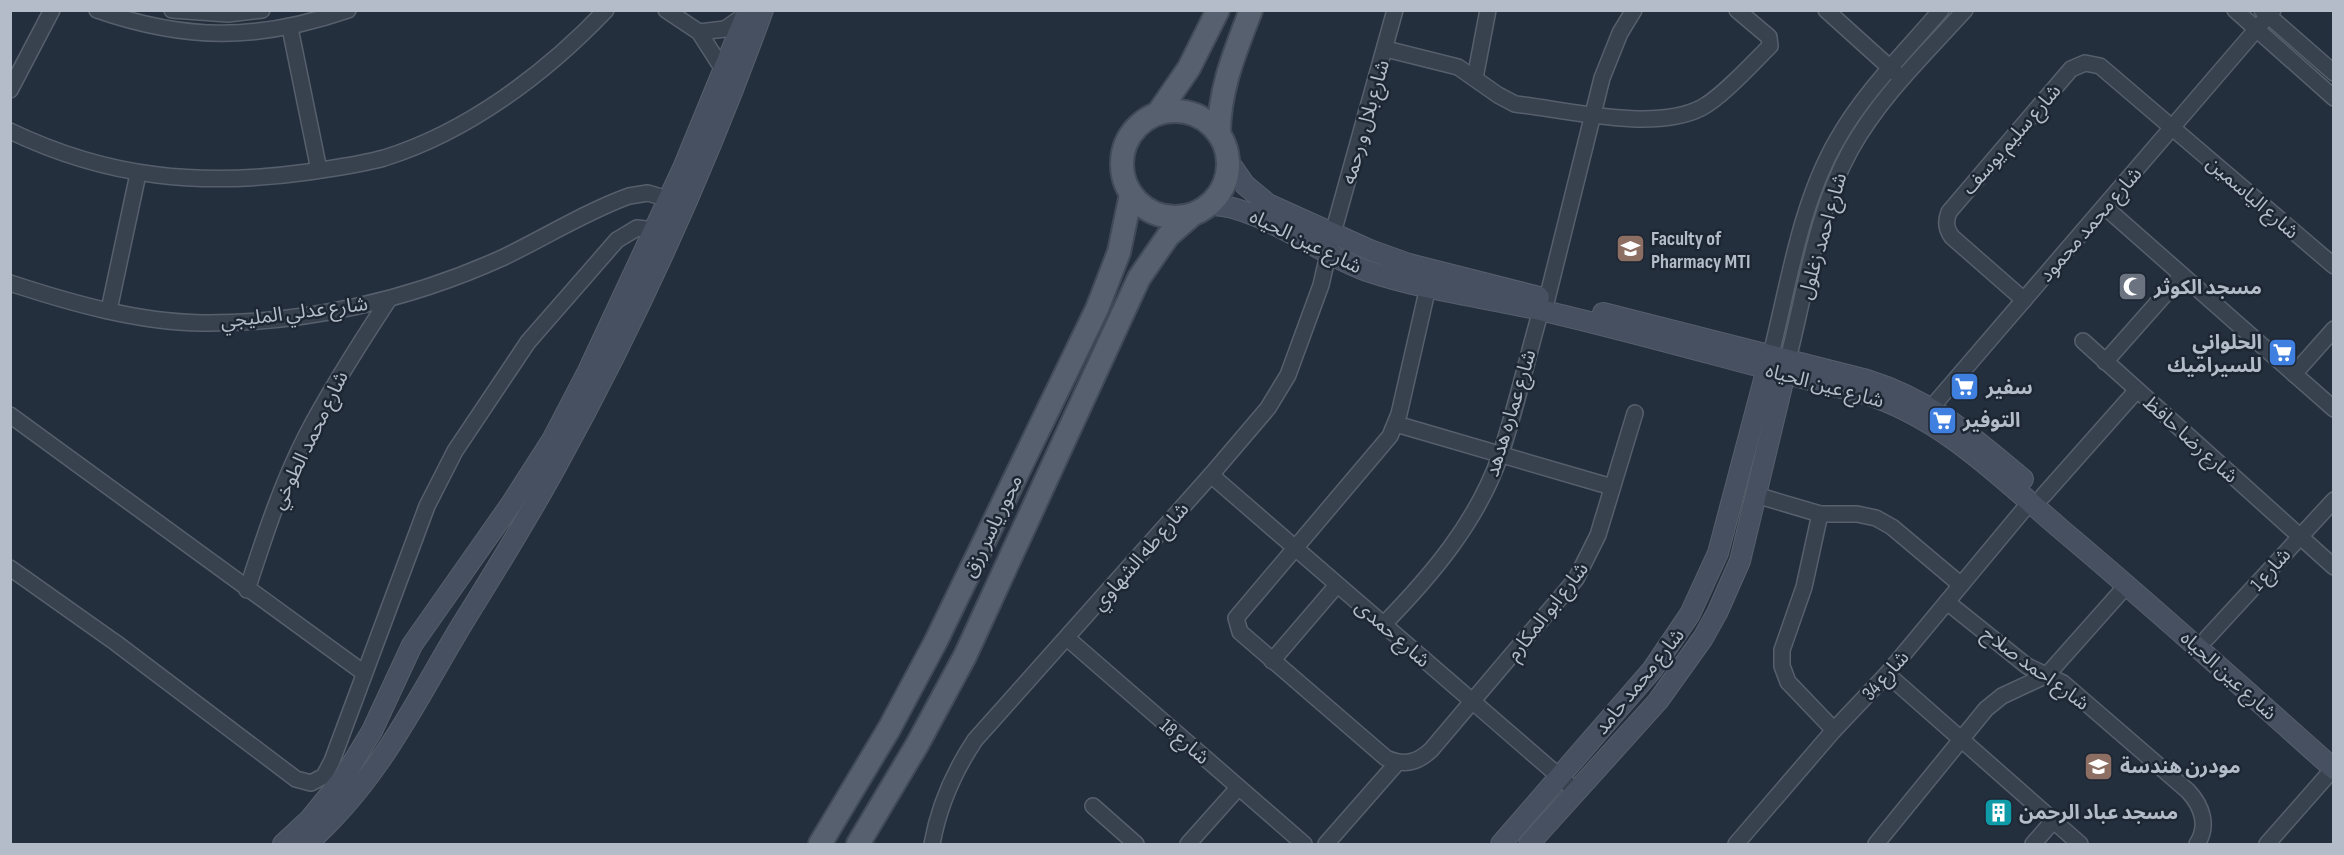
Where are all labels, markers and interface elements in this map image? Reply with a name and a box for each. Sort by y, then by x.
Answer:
street label: شارع بلال و رحمه [1337,57,1397,188]
street label: شارع سليم يوسف [1957,79,2068,201]
street label: شارع الياسمين [2200,151,2304,246]
street label: شارع محمد محمود [2034,162,2149,288]
street label: شارع احمد زغلول [1793,170,1854,303]
street label: شارع عين الحياه [1245,204,1365,281]
place label: Faculty of Pharmacy MTI [1651,227,1750,274]
school or university icon: Faculty of Pharmacy MTI [1614,233,1646,265]
mosque icon: مسجد الكوثر [2117,271,2149,303]
place label: مسجد الكوثر [2153,276,2262,300]
street label: شارع عدلي المليجي [219,292,370,337]
place label: الحلواني للسيراميك [2167,331,2262,378]
supermarket icon: الحلواني للسيراميك [2267,337,2299,369]
street label: شارع عماره هدهد [1480,347,1544,480]
street label: شارع عين الحياه [1762,359,1887,415]
street label: شارع محمد الطوخي [266,367,356,515]
supermarket icon: سفير [1949,371,1981,403]
place label: سفير [1985,376,2033,400]
street label: شارع رضا حافظ [2137,391,2243,490]
supermarket icon: التوفير [1926,404,1958,436]
place label: التوفير [1962,409,2020,433]
street label: محور ياسر رزق [958,471,1028,582]
street label: شارع طه الشهاوي [1087,498,1196,617]
street label: شارع 1 [2245,543,2298,597]
street label: شارع ابو المكارم [1502,557,1595,667]
street label: شارع حمدى [1349,595,1435,674]
street label: شارع احمد صلاح [1976,622,2094,717]
street label: شارع محمد حامد [1590,624,1691,741]
street label: شارع عين الحياه [2174,626,2282,727]
street label: شارع 34 [1857,646,1916,707]
street label: شارع 18 [1153,714,1214,771]
school or university icon: مودرن هندسة [2083,750,2115,782]
place label: مودرن هندسة [2120,755,2241,779]
building icon: مسجد عباد الرحمن [1982,796,2014,828]
place label: مسجد عباد الرحمن [2019,801,2178,825]

